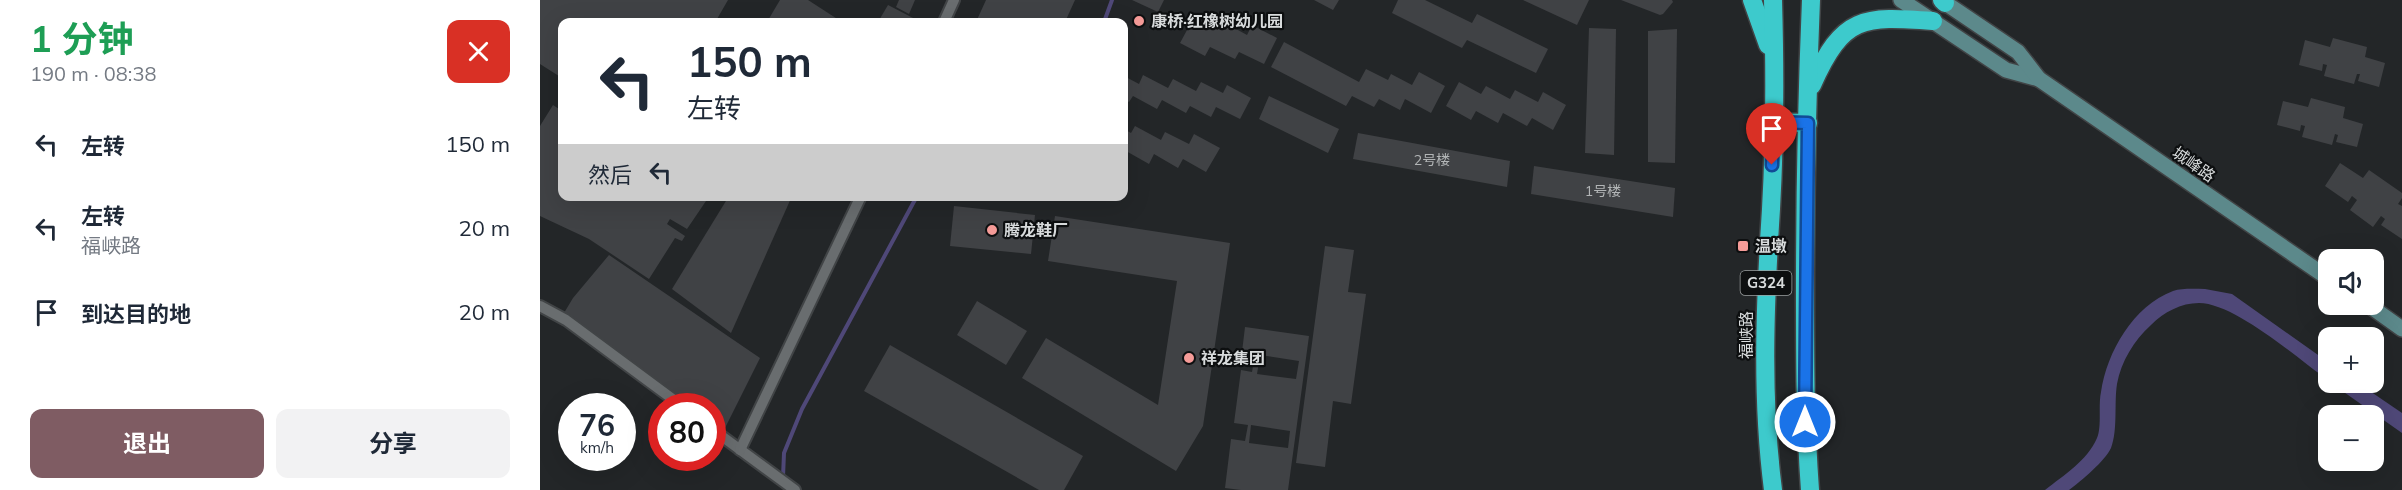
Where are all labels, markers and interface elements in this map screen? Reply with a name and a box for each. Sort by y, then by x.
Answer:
place label: 康桥·红橡树幼儿园 [1151,11,1283,31]
marker: 康桥·红橡树幼儿园 [1132,14,1146,28]
text: 1 分钟 [30,16,133,61]
button: close [447,20,510,83]
text: 150 m [687,35,812,88]
icon: left [588,42,666,120]
text: 190 m · 08:38 [30,61,156,86]
text: 左转 [687,91,741,125]
pin [1746,103,1797,165]
icon: arrive [1755,112,1788,145]
icon: left [30,128,63,161]
text: 150 m [445,130,510,158]
text: 左转 [81,132,125,160]
street label: 城峰路 [2169,142,2219,186]
house number: 2号楼 [1414,151,1450,169]
icon: left [644,156,677,189]
text: 然后 [588,161,632,189]
house number: 1号楼 [1585,182,1621,200]
text: 左转 [81,202,125,230]
icon: left [30,212,63,245]
text: 20 m [459,214,510,242]
place label: 腾龙鞋厂 [1004,220,1068,240]
marker: 腾龙鞋厂 [985,223,999,237]
text: 福峡路 [81,233,141,258]
place label: 温墩 [1755,236,1787,256]
marker: 温墩 [1736,239,1750,253]
map controls [2318,249,2384,471]
button: sound [2318,249,2384,315]
road number: G324 [1740,271,1792,295]
icon: arrive [30,296,63,329]
text: 20 m [459,298,510,326]
text: 到达目的地 [81,300,191,328]
street label: 福峡路 [1736,311,1756,359]
button: + [2318,327,2384,393]
place label: 祥龙集团 [1201,348,1265,368]
marker: 祥龙集团 [1182,351,1196,365]
position arrow [1773,390,1837,454]
speed limit sign: 80 [648,393,726,471]
button: − [2318,405,2384,471]
text: 76 [579,406,615,444]
button: 退出 [30,409,264,478]
button: 分享 [276,409,510,478]
text: km/h [580,438,614,457]

